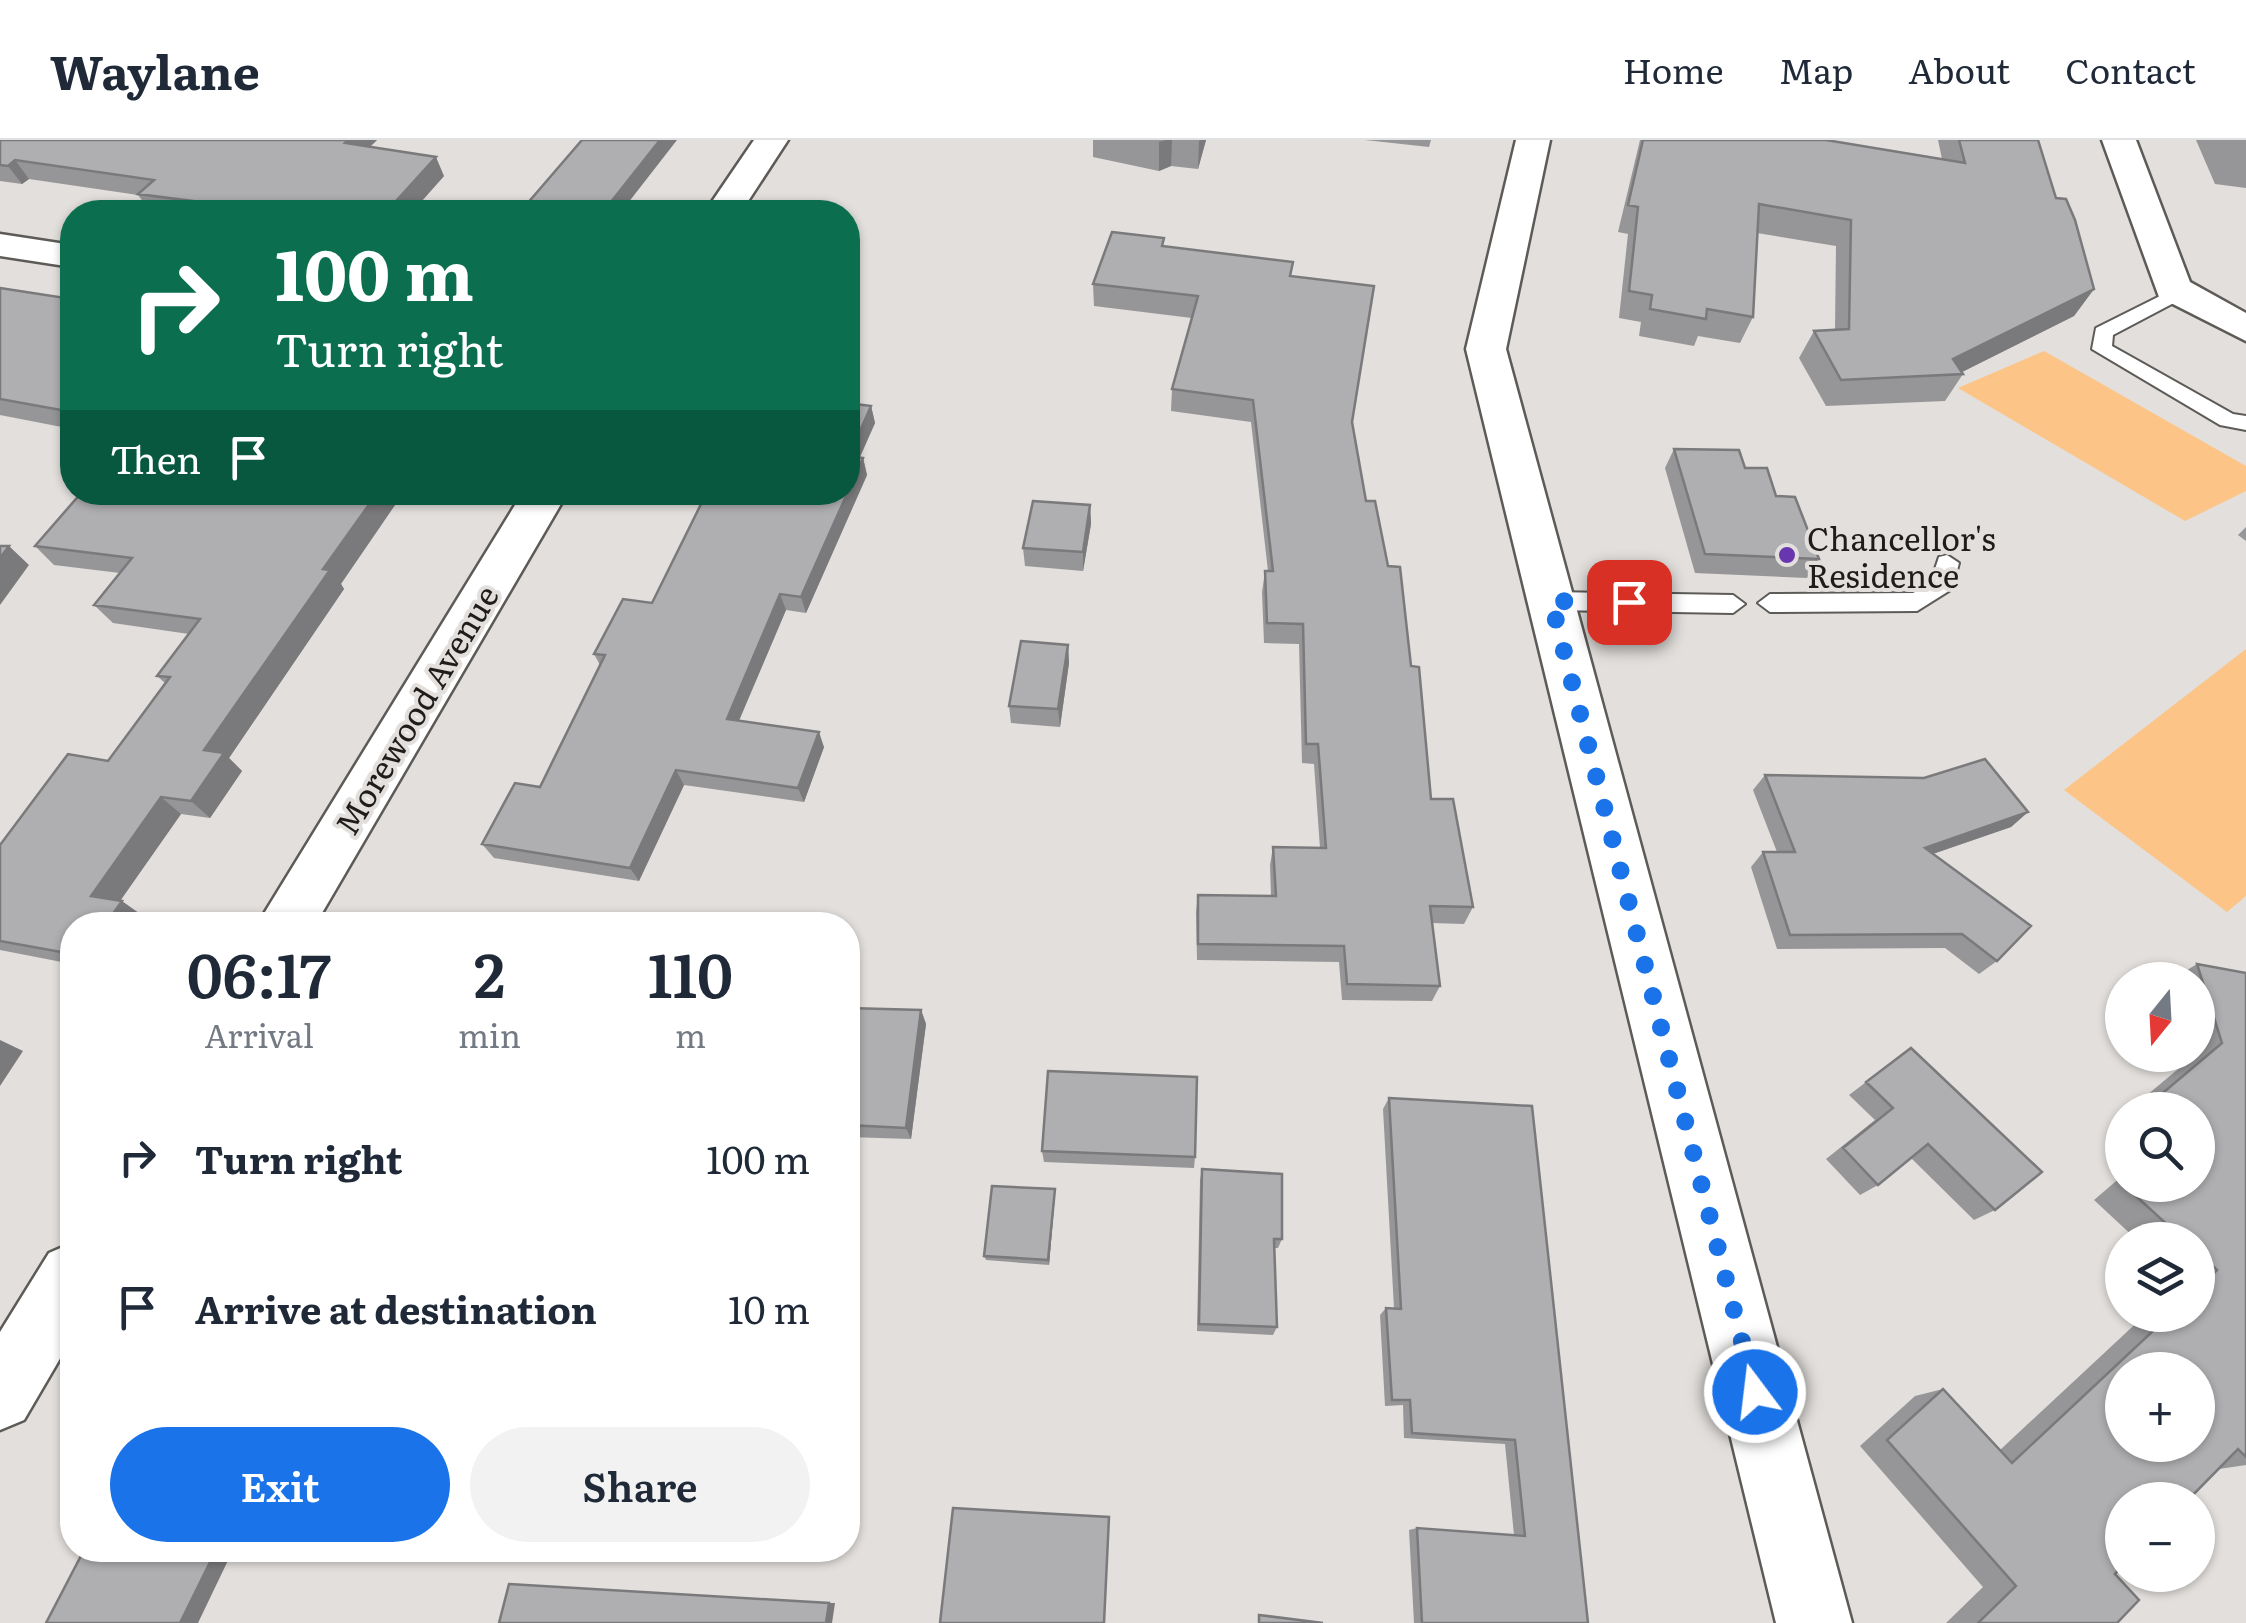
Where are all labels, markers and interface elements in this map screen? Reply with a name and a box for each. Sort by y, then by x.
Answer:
text: Waylane [50,34,260,105]
text: Home [1623,43,1724,95]
text: Map [1779,43,1853,95]
text: About [1908,43,2010,95]
text: Contact [2065,43,2196,95]
text: 100 m [275,219,474,323]
icon: right [110,240,240,370]
text: Turn right [275,314,503,381]
text: Then [110,429,201,486]
icon: arrive [221,430,276,485]
place label: Chancellor's Residence [1807,513,1996,598]
marker: Chancellor's Residence [1776,544,1798,566]
pin [1587,560,1672,645]
street label: Morewood Avenue [321,575,509,843]
icon: arrive [1602,575,1657,630]
text: 06:17 [187,927,331,1016]
text: 2 [474,927,505,1016]
text: 110 [648,927,733,1016]
north arrow [2105,962,2215,1072]
map controls [2105,962,2215,1592]
text: Arrival [204,1010,314,1058]
text: min [458,1010,521,1058]
text: m [675,1010,706,1058]
button: search [2105,1092,2215,1202]
text: Turn right [195,1129,402,1186]
text: 100 m [706,1129,810,1186]
icon: right [110,1130,165,1185]
button: layers [2105,1222,2215,1332]
text: Arrive at destination [195,1279,597,1336]
text: 10 m [728,1279,810,1336]
icon: arrive [110,1280,165,1335]
position arrow [1703,1340,1807,1444]
button: + [2105,1352,2215,1462]
button: Exit [110,1427,450,1542]
button: Share [470,1427,810,1542]
button: − [2105,1482,2215,1592]

